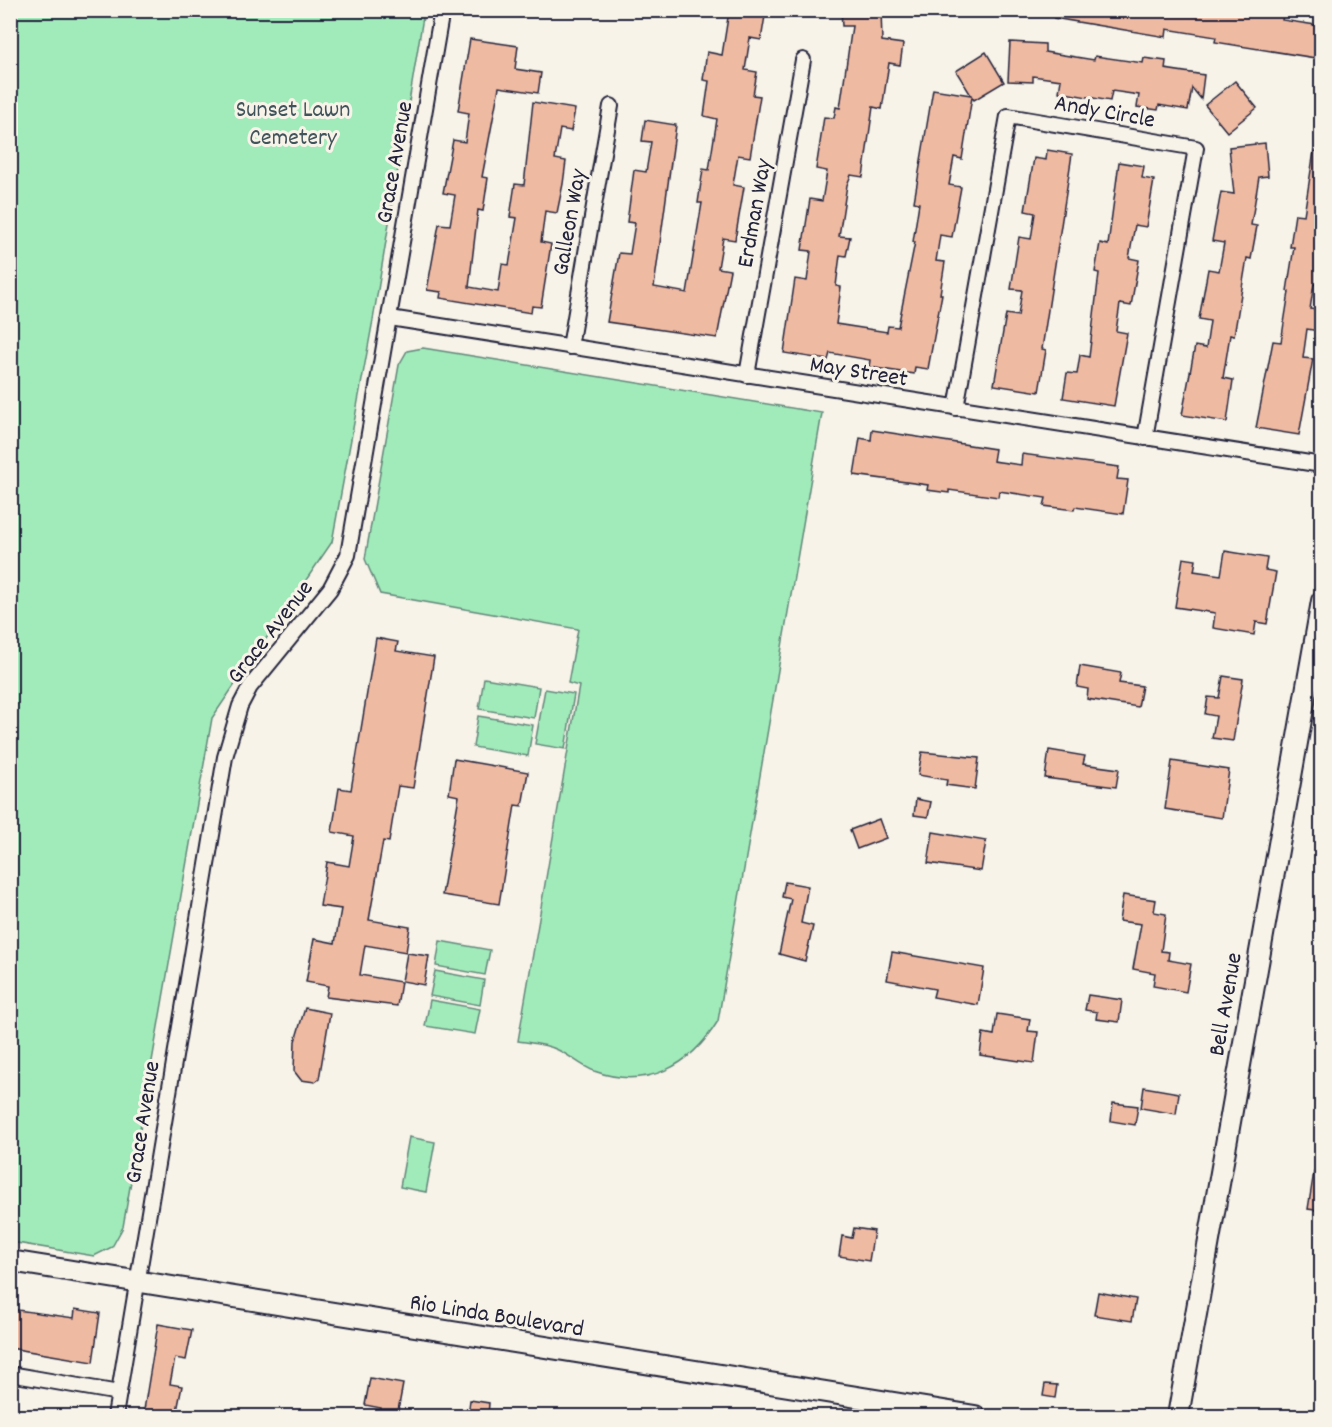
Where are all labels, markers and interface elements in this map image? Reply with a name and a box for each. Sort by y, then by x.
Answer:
street label: Andy Circle [1051,87,1158,139]
park label: Sunset Lawn Cemetery [236,94,350,156]
street label: Grace Avenue [368,99,423,226]
street label: Erdman Way [730,155,782,271]
street label: Galleon Way [545,165,597,278]
street label: May Street [807,348,910,398]
street label: Grace Avenue [220,574,323,692]
street label: Bell Avenue [1201,950,1253,1059]
street label: Grace Avenue [118,1059,170,1186]
street label: Rio Linda Boulevard [407,1286,586,1347]

